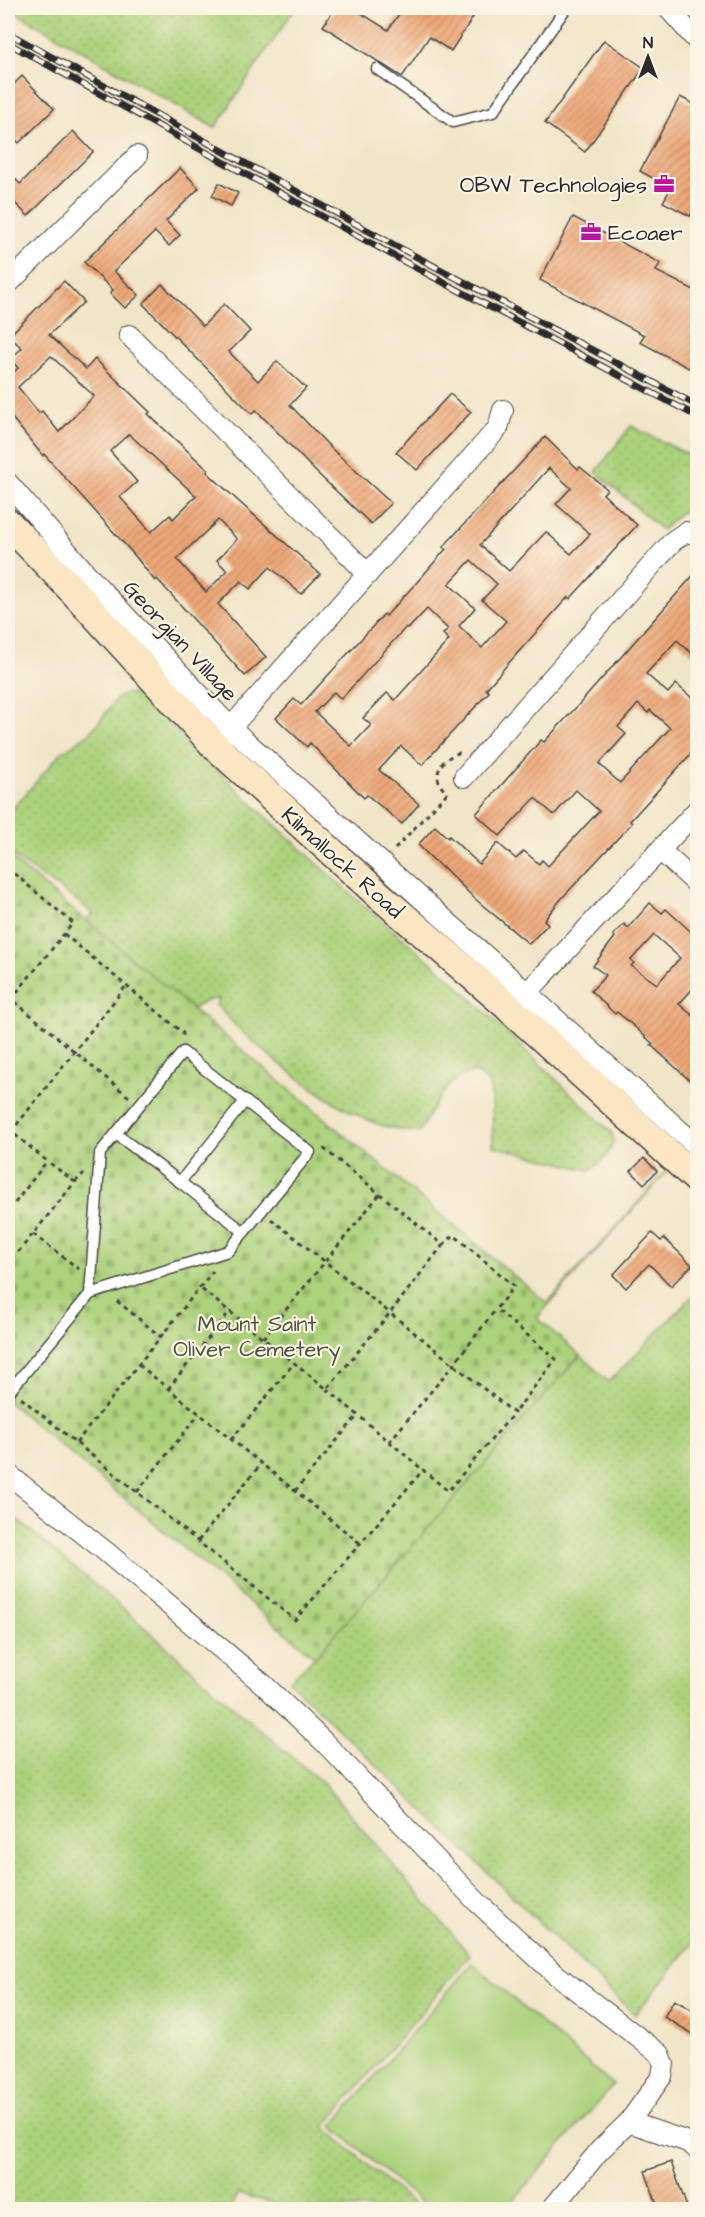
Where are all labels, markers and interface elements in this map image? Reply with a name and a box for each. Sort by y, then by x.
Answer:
north arrow [618,27,678,87]
text: N [643,32,653,54]
place label: OBW Technologies [460,170,647,202]
office icon: OBW Technologies [652,172,676,196]
place label: Ecoaer [608,218,683,249]
office icon: Ecoaer [579,220,603,244]
street label: Georgian Village [115,573,244,709]
street label: Kilmallock Road [274,800,410,926]
park label: Mount Saint Oliver Cemetery [173,1309,341,1366]

